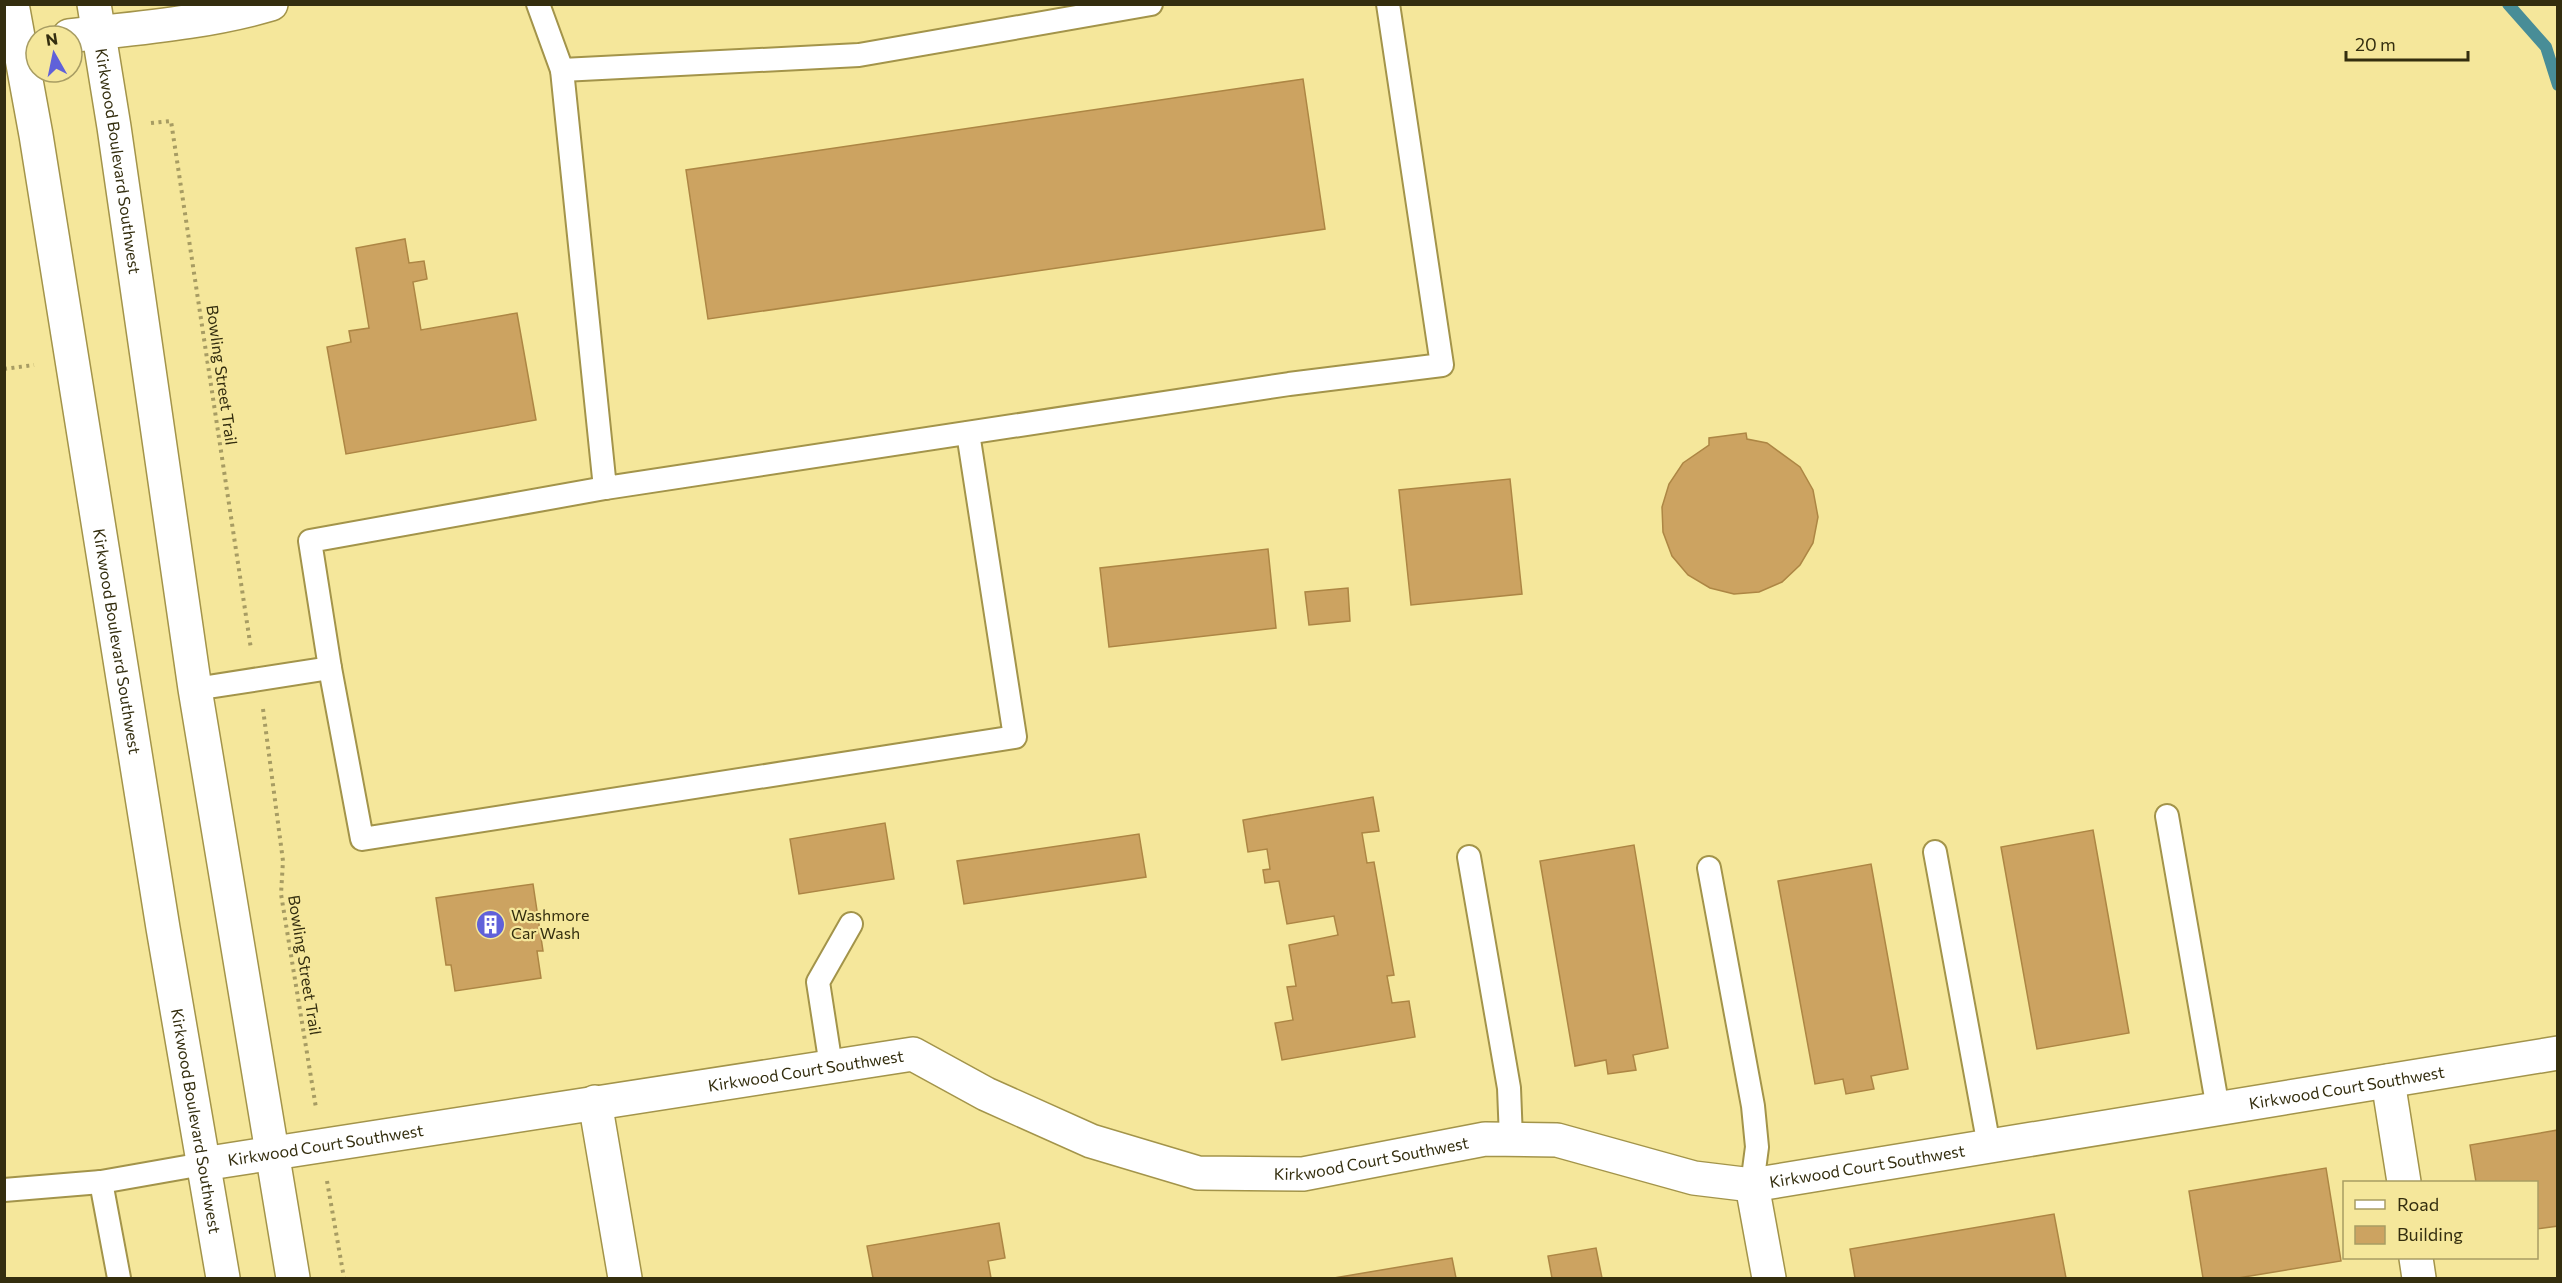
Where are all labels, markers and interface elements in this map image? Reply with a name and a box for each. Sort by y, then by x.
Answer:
north arrow [24,24,84,84]
scale bar [2346,24,2468,62]
text: N [44,28,59,49]
text: 20 m [2355,33,2396,55]
street label: Kirkwood Boulevard Southwest [92,47,145,276]
street label: Bowling Street Trail [203,304,242,446]
street label: Kirkwood Boulevard Southwest [90,527,145,756]
street label: Bowling Street Trail [285,894,326,1036]
place label: Washmore Car Wash [511,905,589,942]
building icon: Washmore Car Wash [474,908,506,940]
street label: Kirkwood Boulevard Southwest [168,1007,225,1235]
street label: Kirkwood Court Southwest [707,1046,905,1095]
street label: Kirkwood Court Southwest [2248,1062,2446,1112]
street label: Kirkwood Court Southwest [226,1120,425,1169]
street label: Kirkwood Court Southwest [1274,1132,1471,1183]
street label: Kirkwood Court Southwest [1768,1140,1967,1191]
legend [2343,1181,2538,1259]
text: Road [2397,1193,2439,1215]
text: Building [2397,1223,2463,1245]

